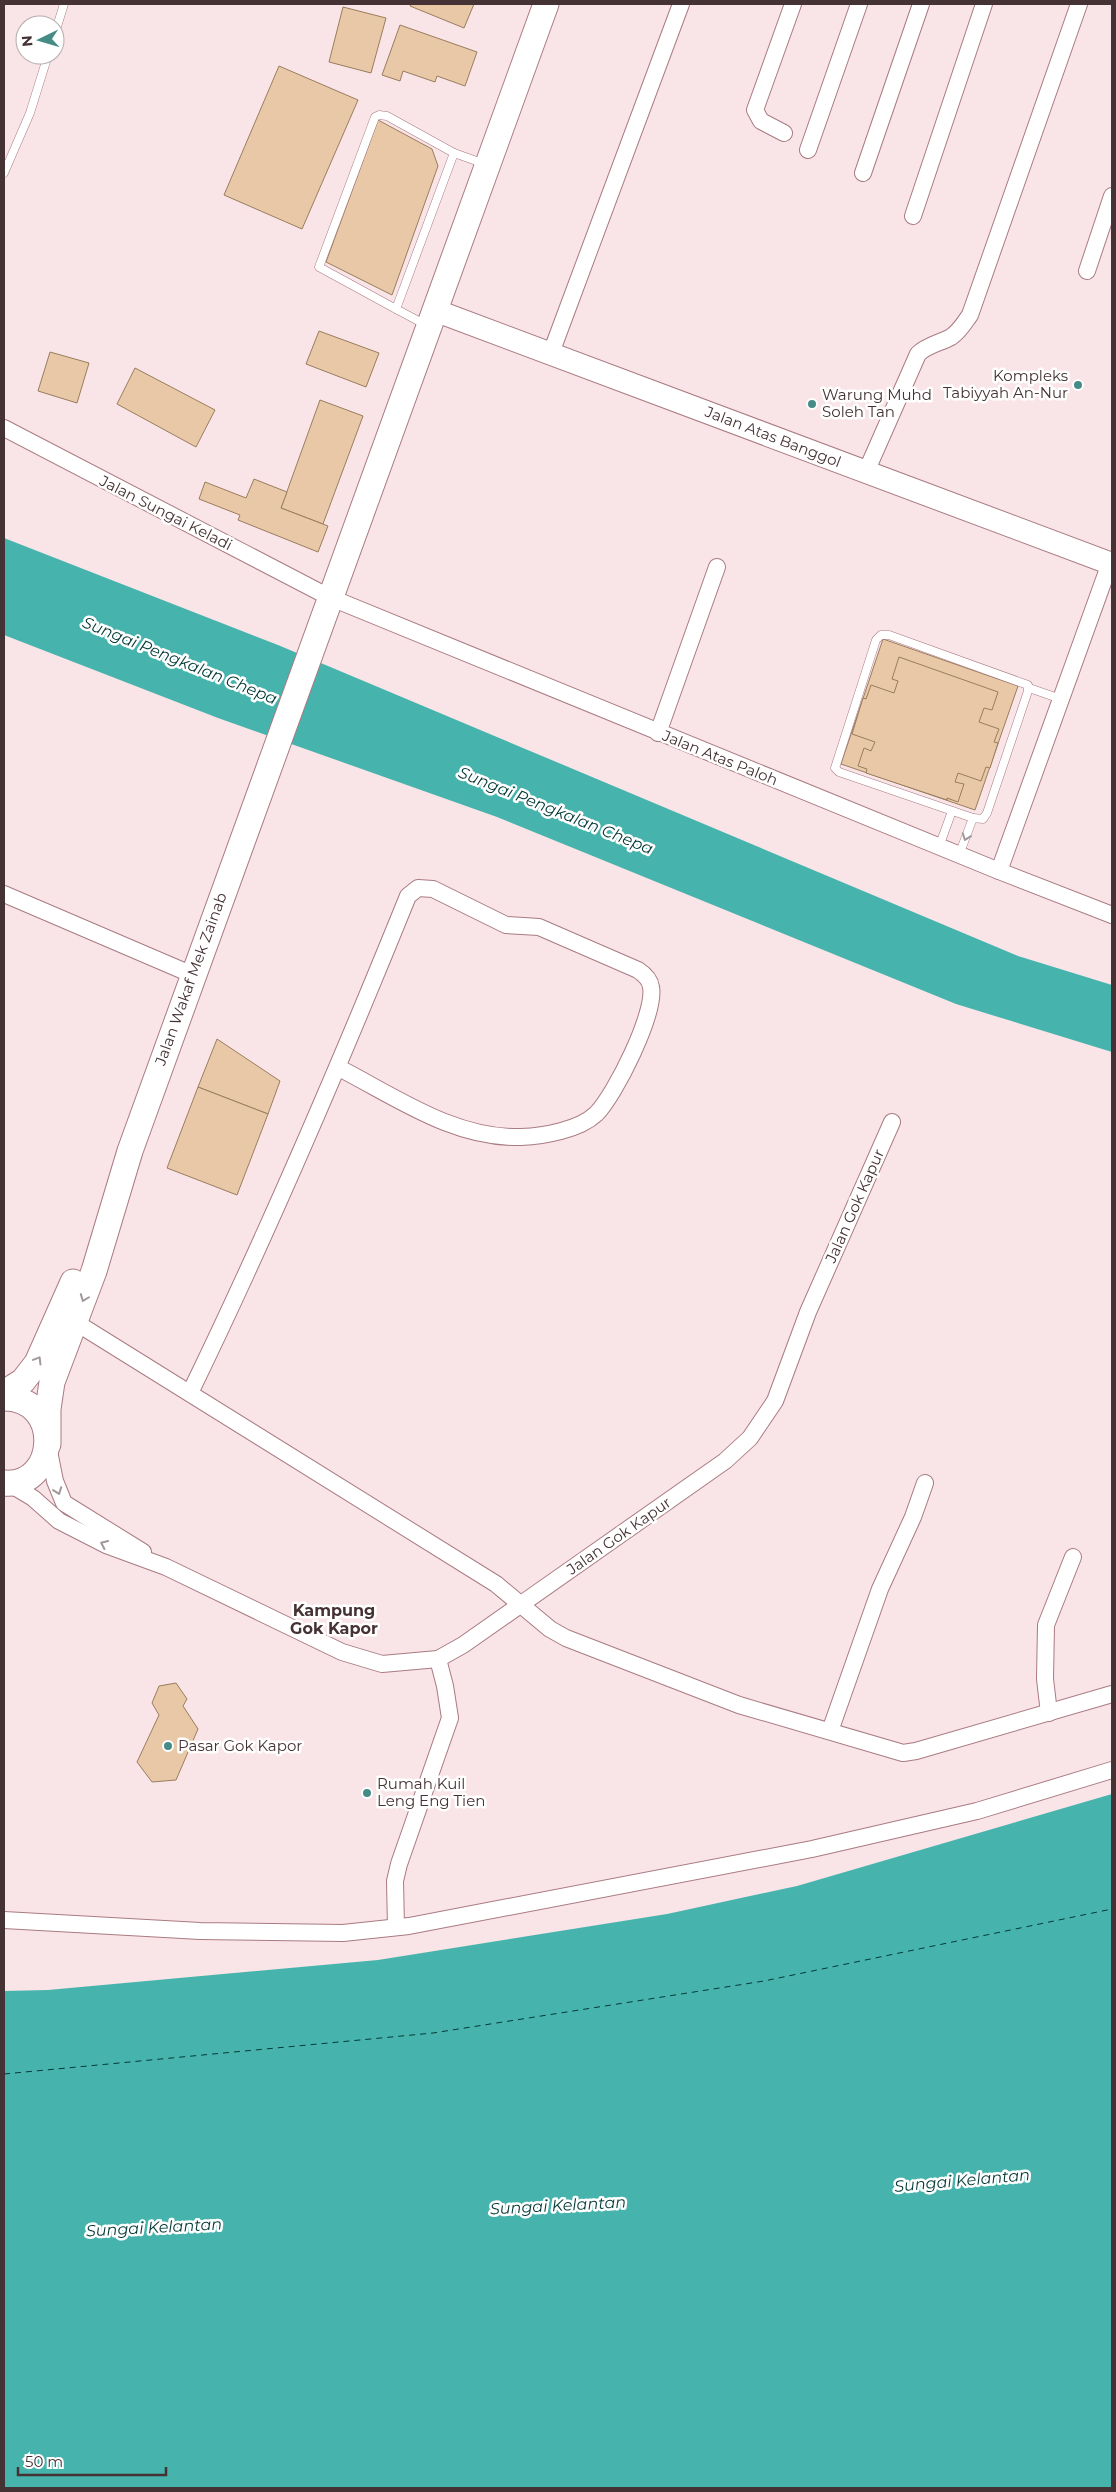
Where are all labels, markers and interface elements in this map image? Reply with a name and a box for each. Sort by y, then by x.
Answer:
north arrow [15,15,65,65]
text: N [18,35,37,48]
place label: Kompleks Tabiyyah An-Nur [943,366,1068,402]
marker: Kompleks Tabiyyah An-Nur [1072,379,1084,391]
place label: Warung Muhd Soleh Tan [822,385,932,421]
marker: Warung Muhd Soleh Tan [806,398,818,410]
street label: Jalan Atas Banggol [702,401,844,471]
street label: Jalan Sungai Keladi [96,470,236,554]
water label: Sungai Pengkalan Chepa [80,613,280,708]
street label: Jalan Atas Paloh [659,725,781,789]
water label: Sungai Pengkalan Chepa [456,763,656,858]
one-way arrow [962,832,972,841]
street label: Jalan Wakaf Mek Zainab [150,890,231,1069]
street label: Jalan Gok Kapur [820,1146,888,1267]
one-way arrow [80,1293,90,1302]
one-way arrow [32,1356,42,1365]
one-way arrow [52,1486,62,1495]
street label: Jalan Gok Kapur [562,1493,674,1579]
one-way arrow [100,1540,109,1550]
district label: Kampung Gok Kapor [290,1601,378,1638]
place label: Pasar Gok Kapor [178,1736,302,1755]
marker: Pasar Gok Kapor [162,1740,174,1752]
place label: Rumah Kuil Leng Eng Tien [377,1774,485,1810]
marker: Rumah Kuil Leng Eng Tien [361,1787,373,1799]
water label: Sungai Kelantan [893,2165,1031,2196]
water label: Sungai Kelantan [490,2192,627,2219]
water label: Sungai Kelantan [86,2214,223,2241]
scale bar [18,2444,165,2476]
text: 50 m [25,2452,63,2471]

